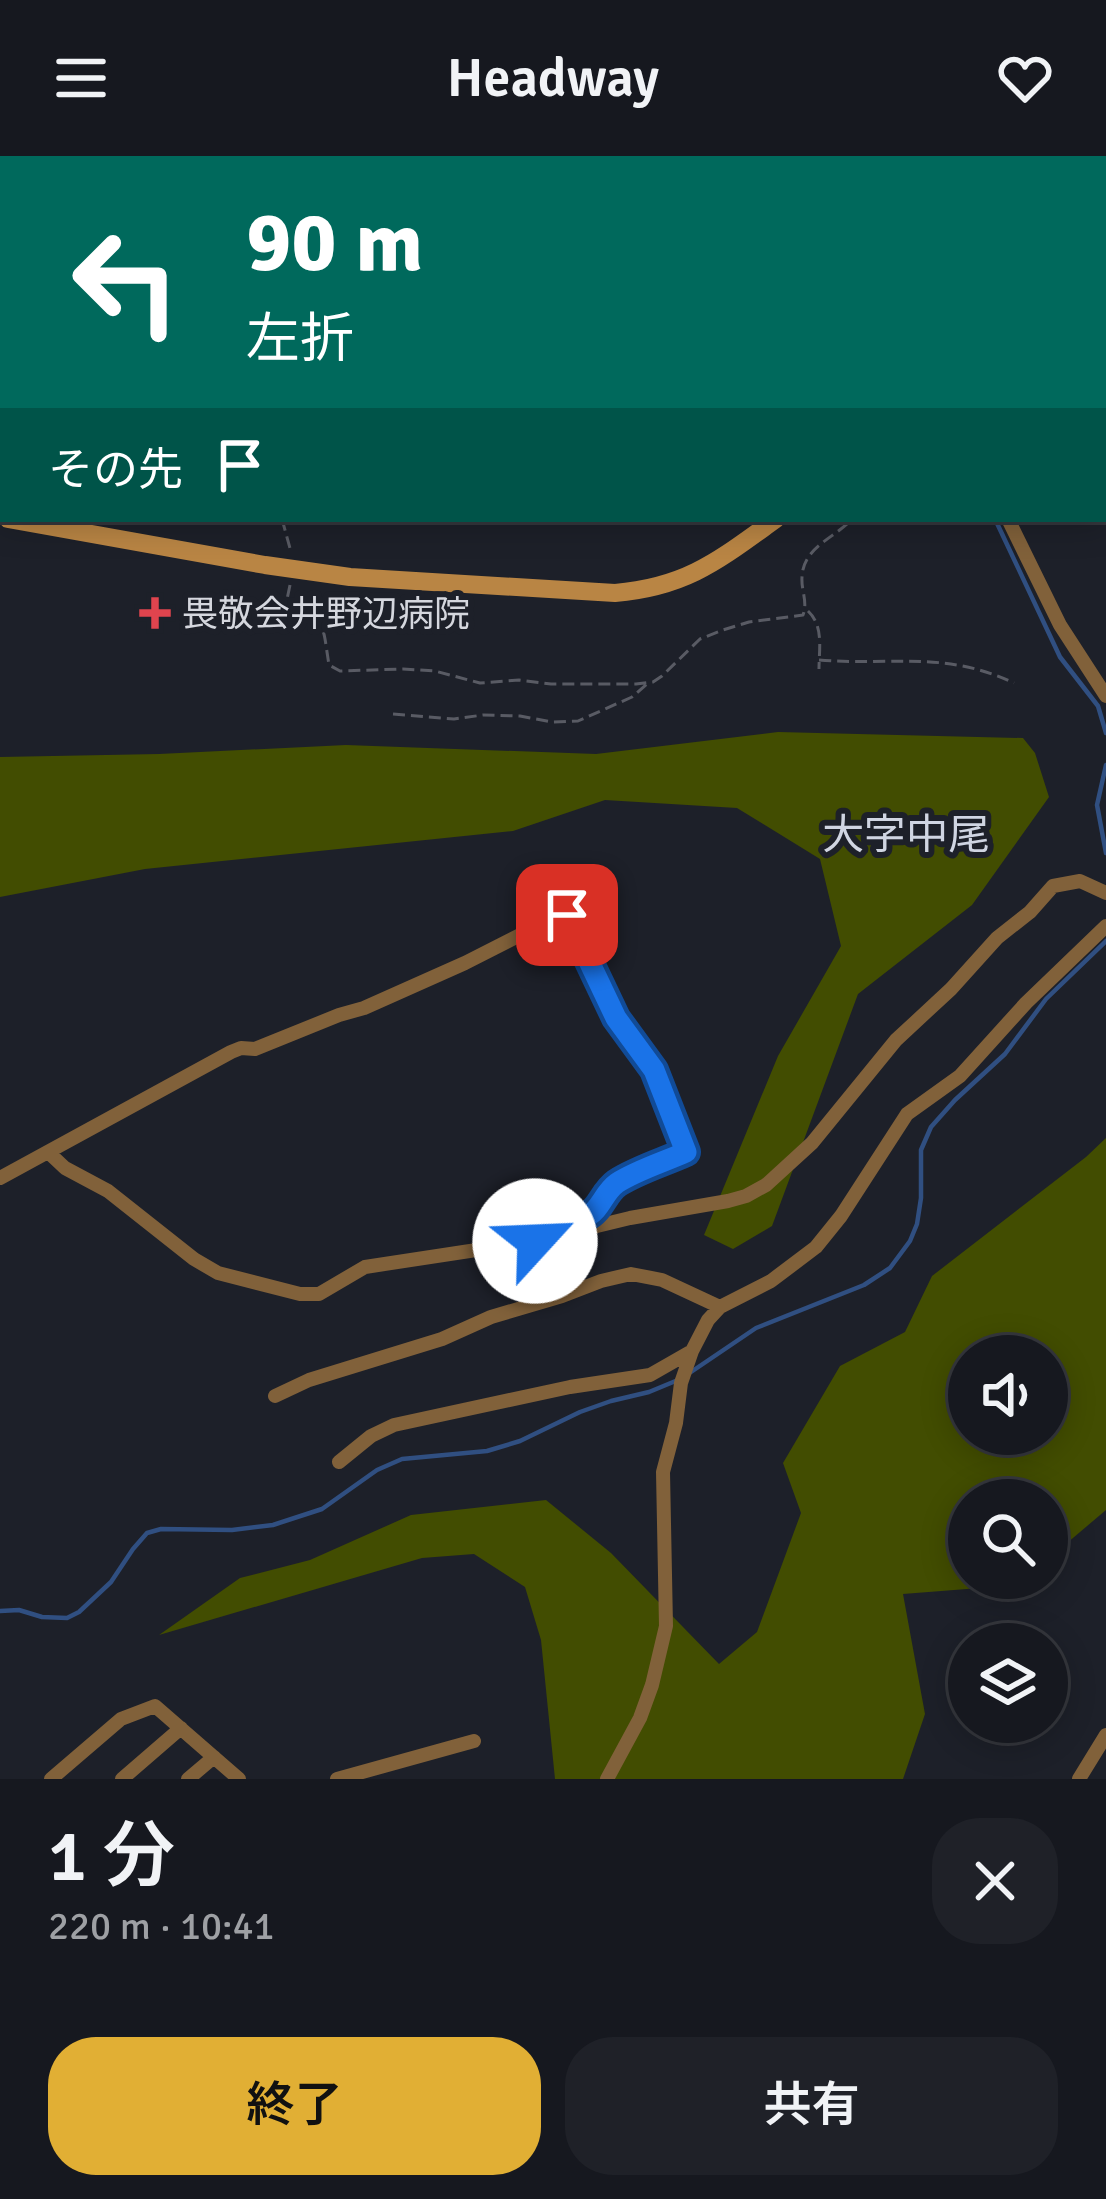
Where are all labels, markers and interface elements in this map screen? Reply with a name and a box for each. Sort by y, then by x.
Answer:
icon: menu [48,45,114,111]
text: Headway [447,45,659,112]
icon: heart [992,45,1058,111]
text: 90 m [246,191,423,295]
icon: left [48,204,204,360]
text: 左折 [246,306,354,373]
icon: arrive [207,432,273,498]
text: その先 [48,443,183,498]
place label: 畏敬会井野辺病院 [182,592,470,637]
marker: 畏敬会井野辺病院 [139,597,171,629]
district label: 大字中尾 [822,810,990,861]
pin [516,864,618,966]
icon: arrive [534,882,600,948]
position arrow [472,1178,598,1304]
map controls [948,1335,1068,1743]
button: sound [948,1335,1068,1455]
button: search [948,1479,1068,1599]
button: layers [948,1623,1068,1743]
text: 1 分 [48,1812,175,1901]
button: close [932,1818,1058,1944]
text: 220 m · 10:41 [48,1902,275,1950]
button: 終了 [48,2037,541,2175]
button: 共有 [565,2037,1058,2175]

